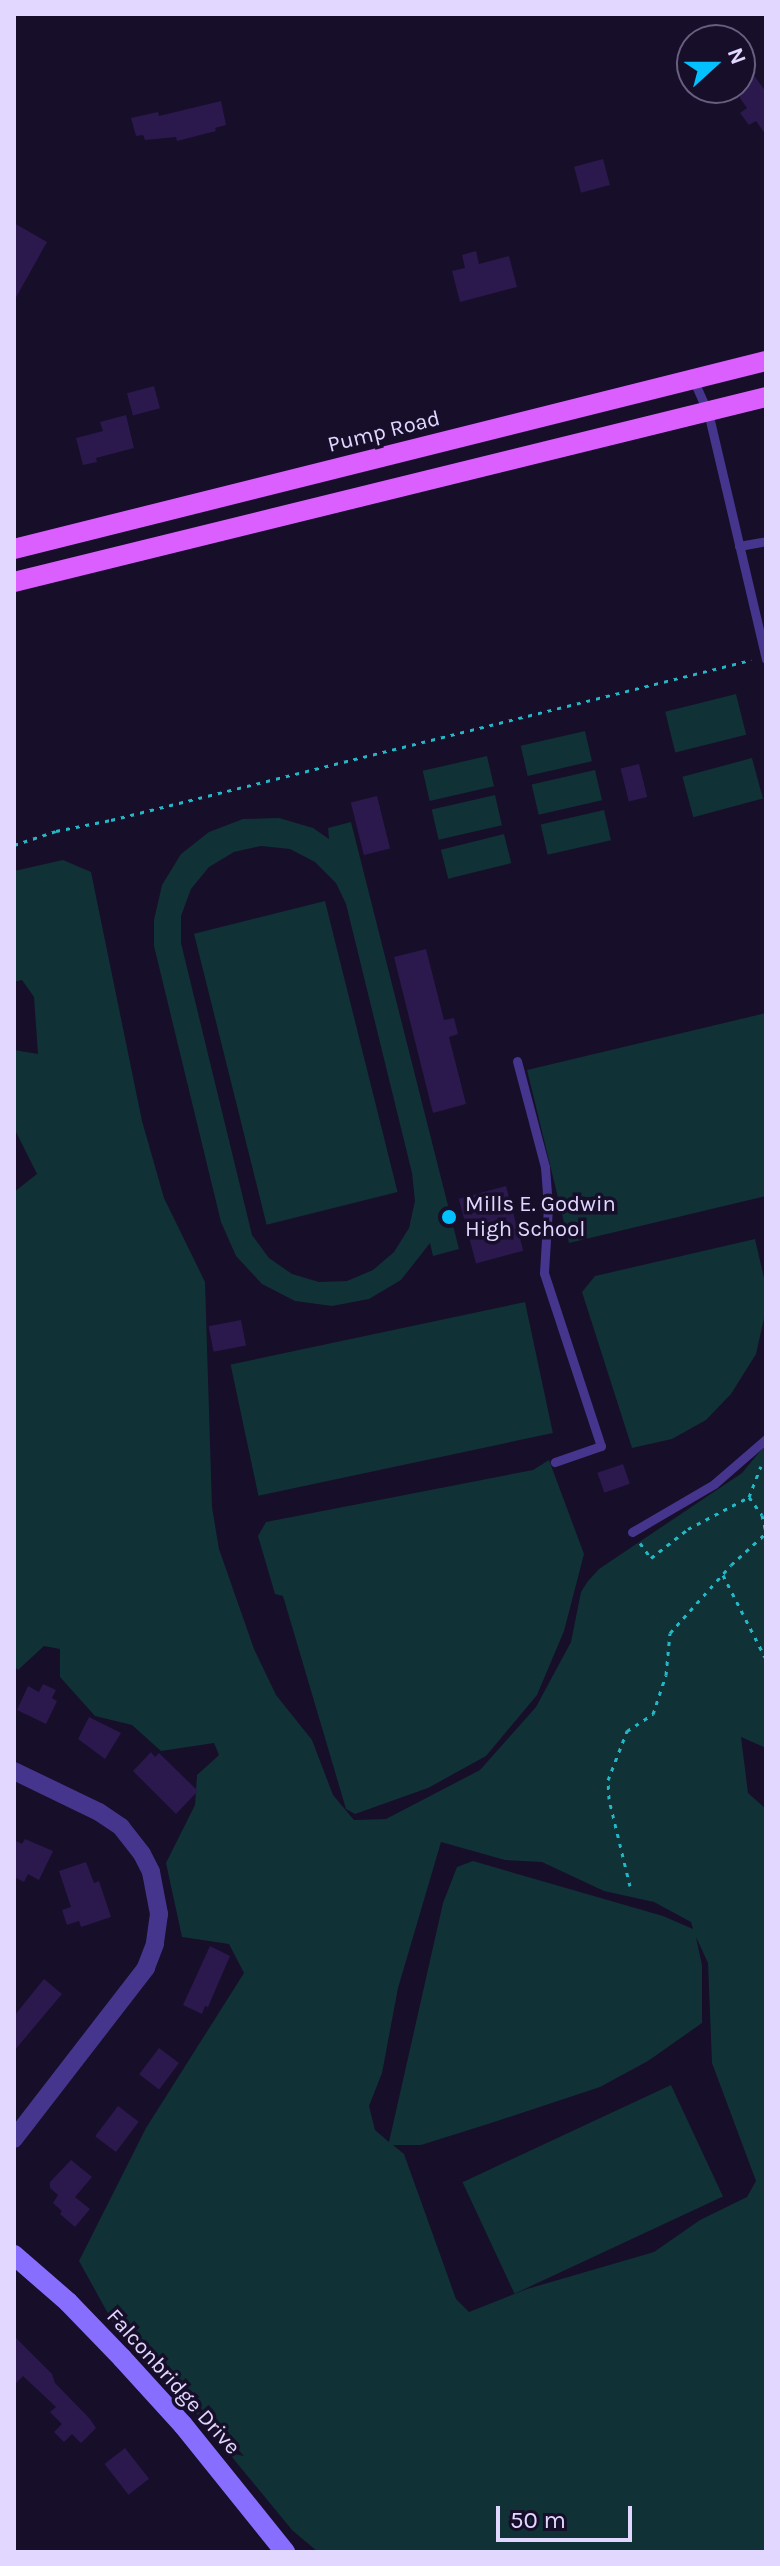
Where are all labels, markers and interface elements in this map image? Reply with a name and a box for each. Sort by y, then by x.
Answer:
north arrow [676,24,756,104]
text: N [722,44,752,68]
street label: Pump Road [325,405,443,459]
place label: Mills E. Godwin High School [465,1191,616,1242]
marker: Mills E. Godwin High School [440,1208,458,1226]
street label: Falconbridge Drive [101,2304,245,2460]
scale bar [500,2490,636,2540]
text: 50 m [510,2506,566,2534]

